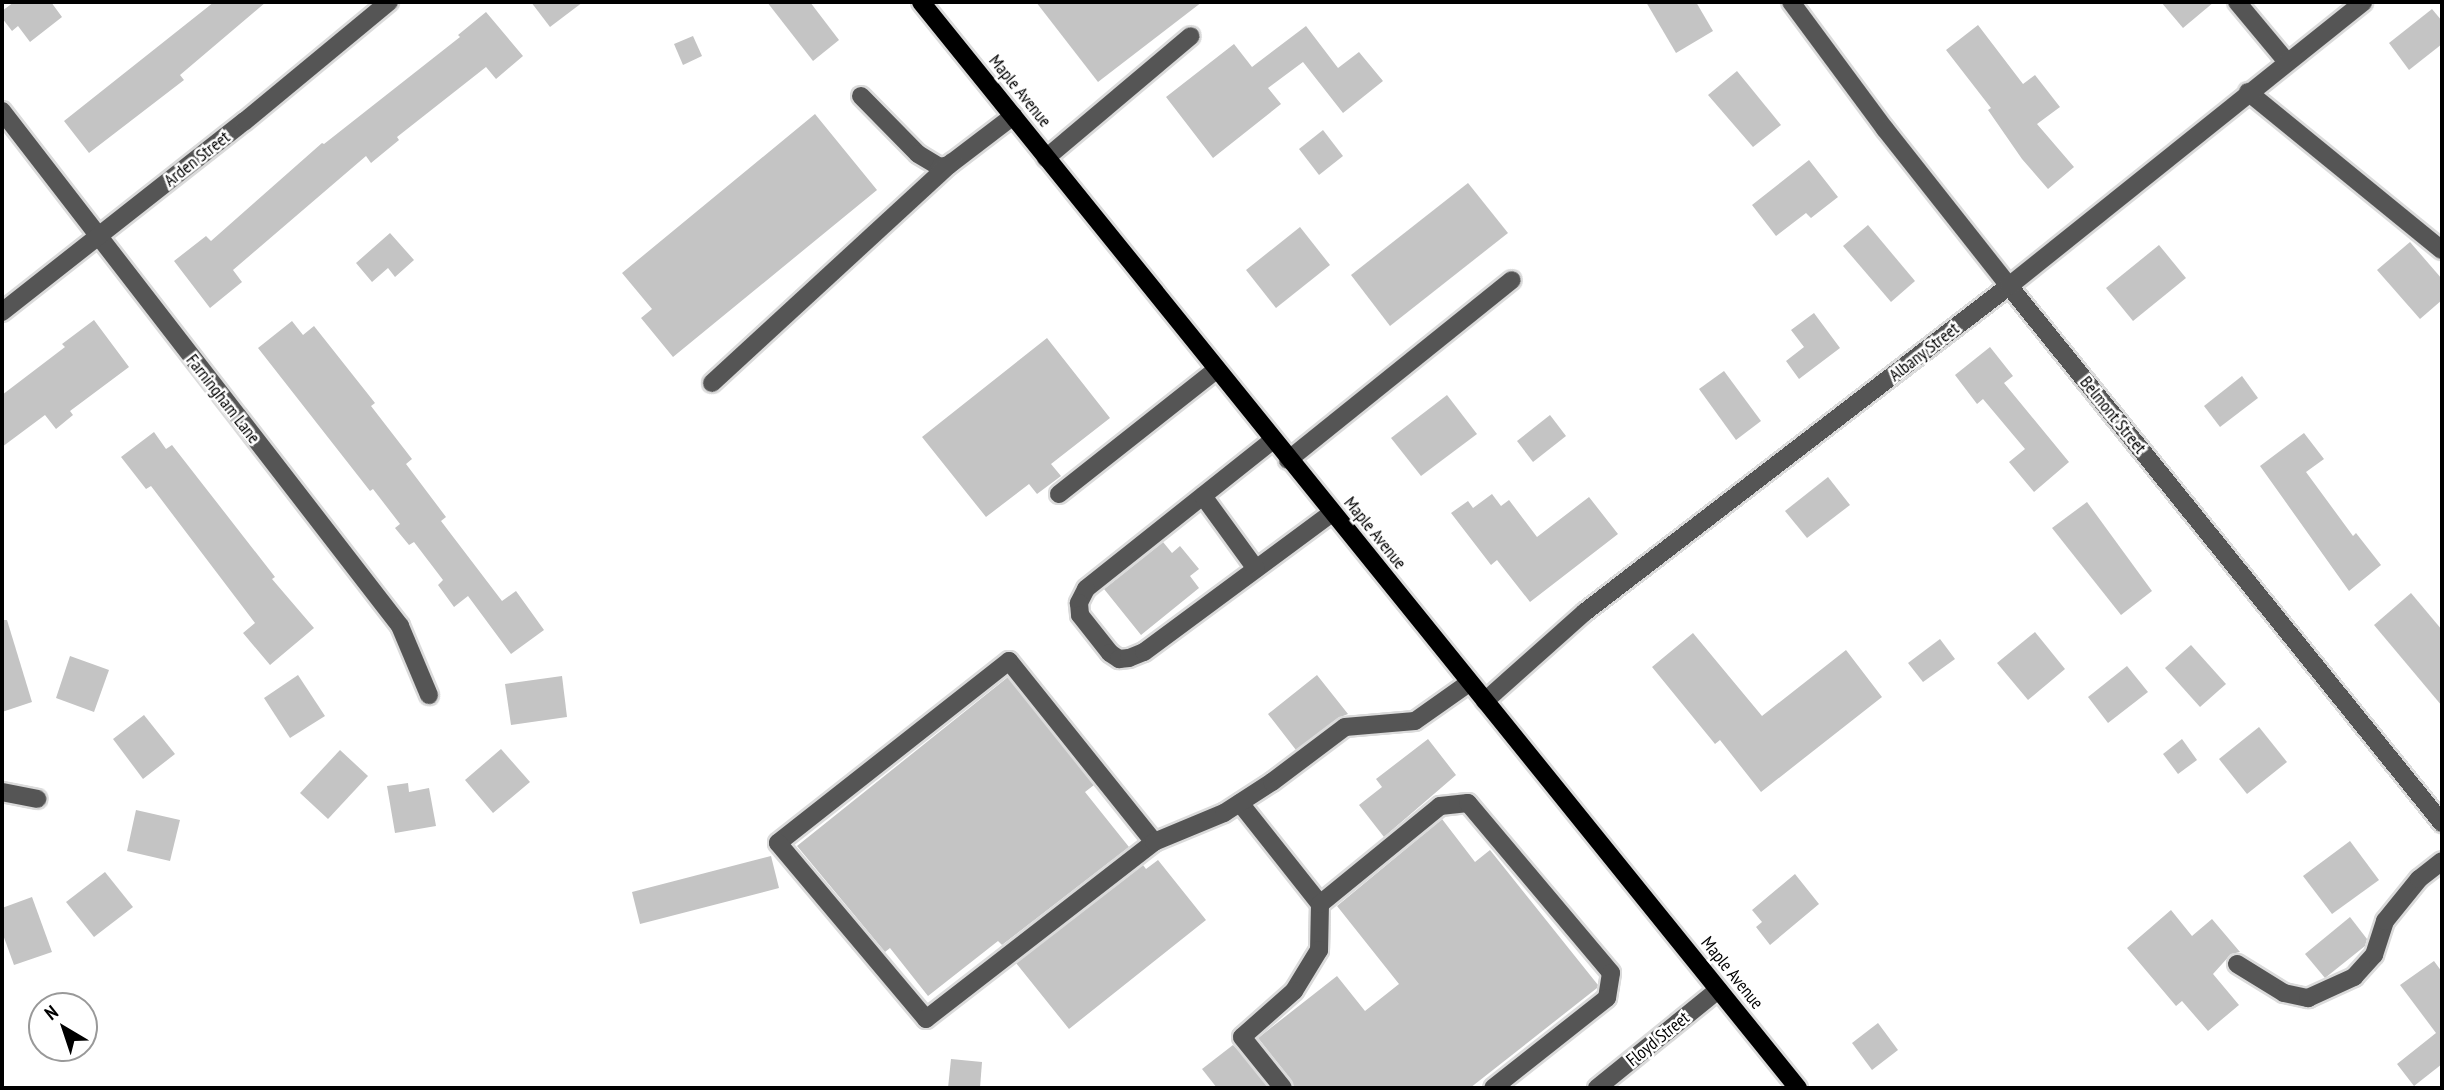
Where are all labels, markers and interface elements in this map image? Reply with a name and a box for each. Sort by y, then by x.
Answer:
street label: Maple Avenue [984,50,1056,132]
street label: Arden Street [160,127,234,191]
street label: Albany Street [1884,318,1964,386]
street label: Farningham Lane [181,350,265,448]
street label: Belmont Street [2075,372,2151,458]
street label: Maple Avenue [1339,492,1411,574]
street label: Maple Avenue [1696,932,1768,1014]
north arrow [28,992,98,1062]
text: N [39,1000,63,1025]
street label: Floyd Street [1622,1007,1694,1071]

